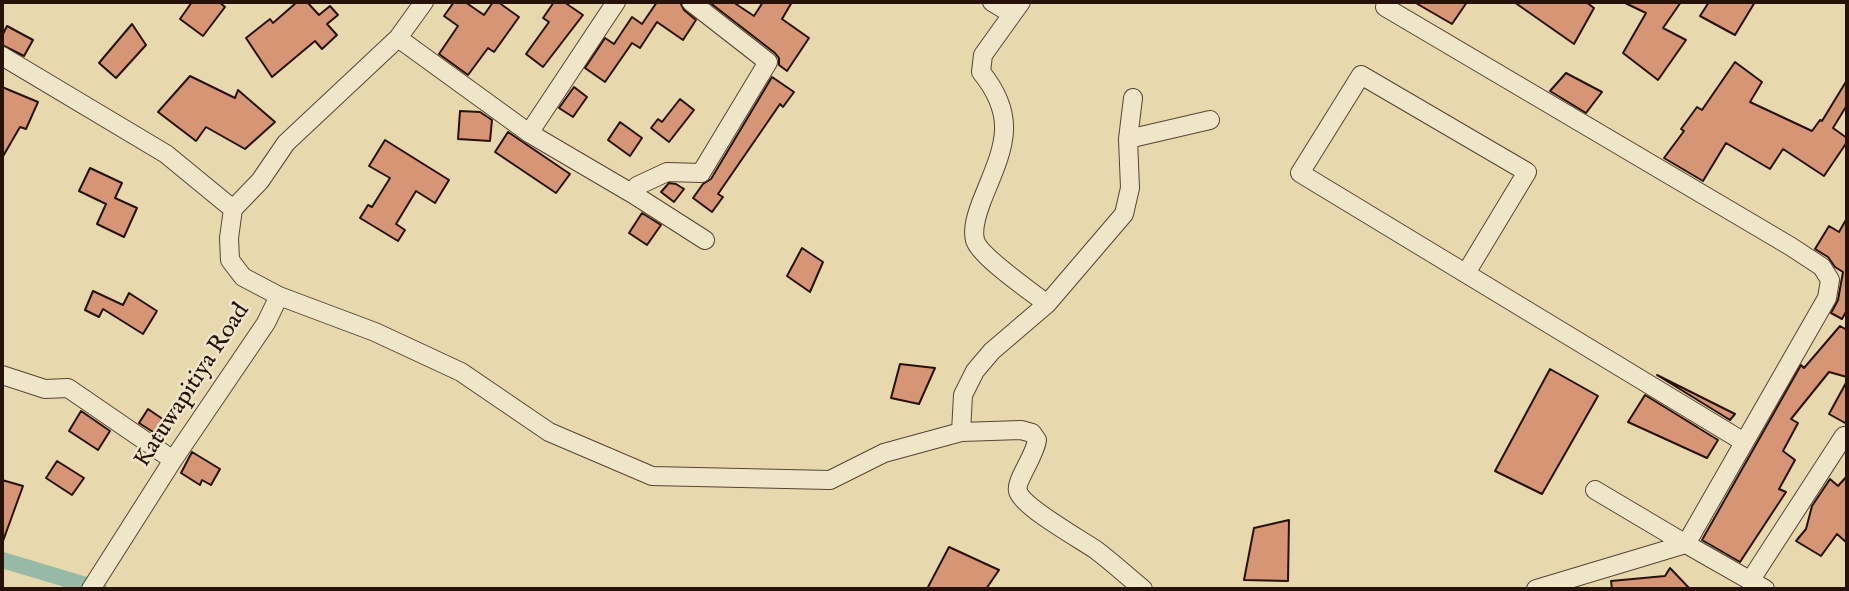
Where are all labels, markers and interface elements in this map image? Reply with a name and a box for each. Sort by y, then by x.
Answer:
street label: Katuwapitiya Road [129,299,257,473]

